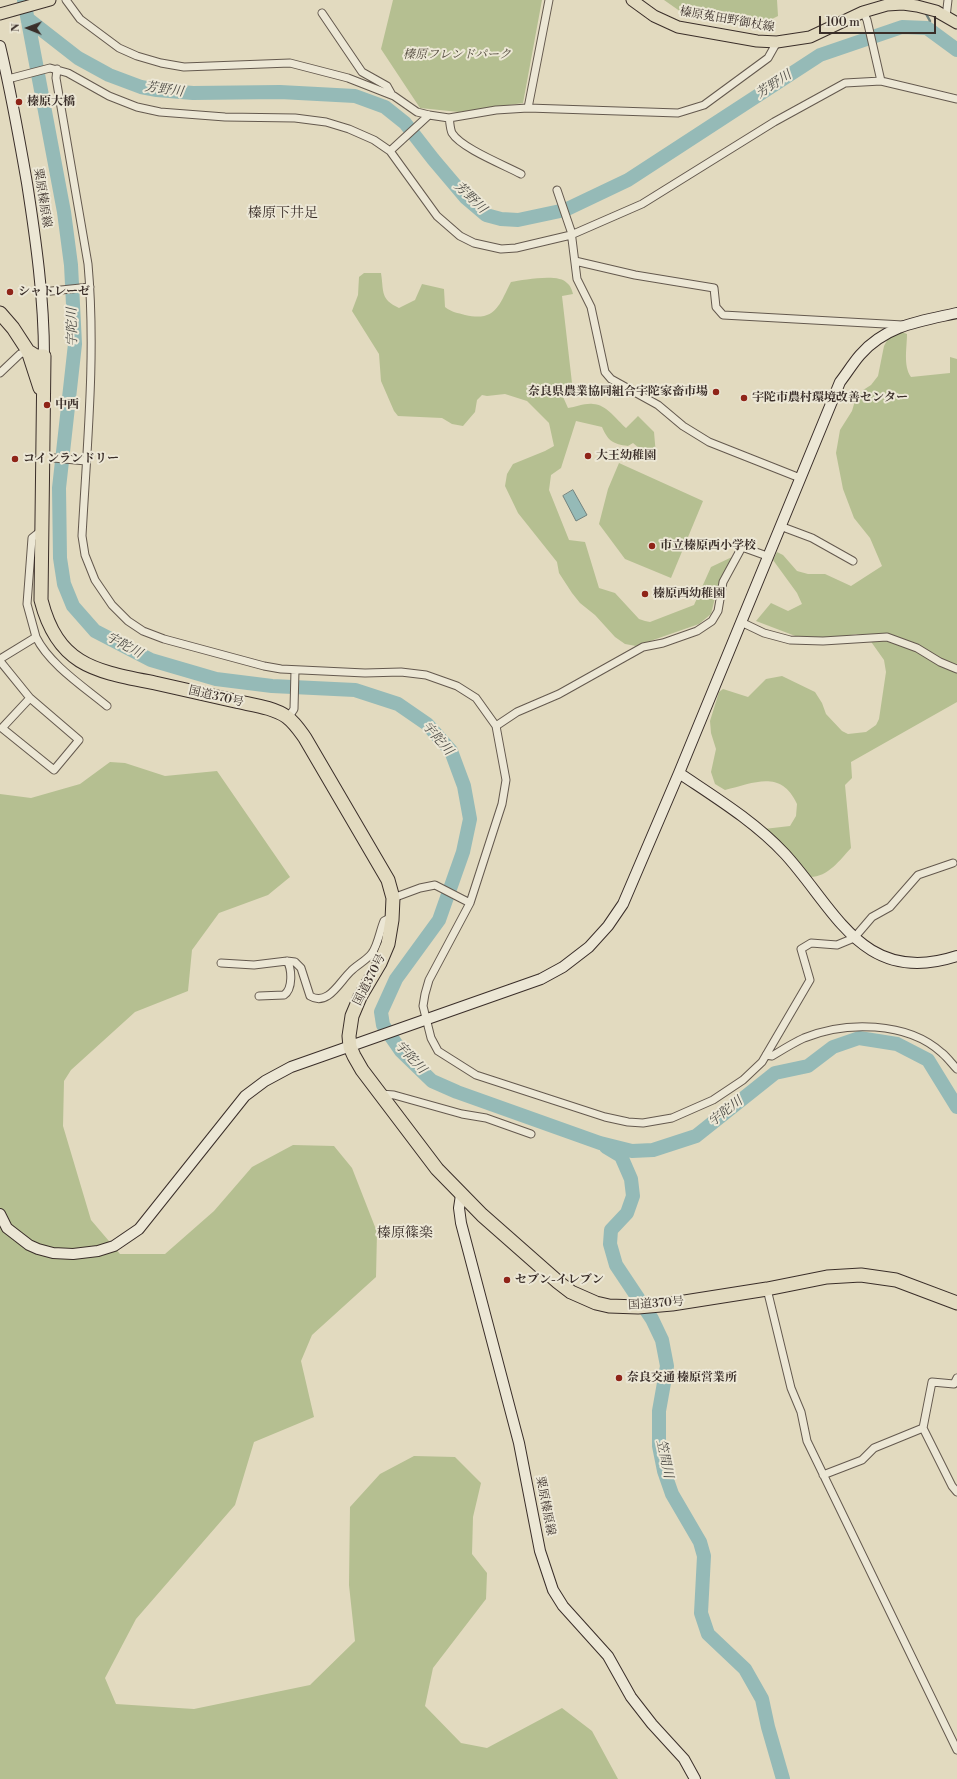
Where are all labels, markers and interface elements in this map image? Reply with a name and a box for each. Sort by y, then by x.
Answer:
street label: 榛原菟田野御杖線 [678,5,776,35]
north arrow [8,8,48,48]
scale bar [821,8,938,34]
text: 100 m [826,15,860,30]
text: N [9,23,23,32]
park label: 榛原フレンドパーク [403,48,511,62]
water label: 芳野川 [753,68,795,102]
water label: 芳野川 [144,80,184,100]
place label: 榛原大橋 [27,95,75,109]
marker: 榛原大橋 [14,97,24,107]
street label: 粟原榛原線 [30,167,54,229]
water label: 芳野川 [451,179,489,217]
district label: 榛原下井足 [248,206,318,222]
place label: シャトレーゼ [18,285,90,299]
marker: シャトレーゼ [5,287,15,297]
water label: 宇陀川 [65,307,81,347]
place label: 奈良県農業協同組合宇陀家畜市場 [528,385,708,399]
marker: 奈良県農業協同組合宇陀家畜市場 [711,387,721,397]
place label: 宇陀市農村環境改善センター [752,391,908,405]
marker: 宇陀市農村環境改善センター [739,393,749,403]
place label: 中西 [55,398,79,412]
marker: 中西 [42,400,52,410]
place label: 大王幼稚園 [596,449,656,463]
marker: 大王幼稚園 [583,451,593,461]
place label: コインランドリー [23,452,119,466]
marker: コインランドリー [10,454,20,464]
place label: 市立榛原西小学校 [660,539,756,553]
marker: 市立榛原西小学校 [647,541,657,551]
place label: 榛原西幼稚園 [653,587,725,601]
marker: 榛原西幼稚園 [640,589,650,599]
water label: 宇陀川 [103,630,145,662]
street label: 国道370号 [187,684,245,710]
water label: 宇陀川 [418,719,456,759]
street label: 国道370号 [351,952,389,1008]
water label: 宇陀川 [391,1038,429,1078]
water label: 宇陀川 [706,1094,746,1130]
district label: 榛原篠楽 [377,1226,433,1242]
place label: セブン-イレブン [515,1273,604,1287]
marker: セブン-イレブン [502,1275,512,1285]
street label: 国道370号 [628,1295,684,1313]
place label: 奈良交通 榛原営業所 [627,1371,737,1385]
marker: 奈良交通 榛原営業所 [614,1373,624,1383]
water label: 笠間川 [652,1438,676,1480]
street label: 粟原榛原線 [532,1475,558,1537]

